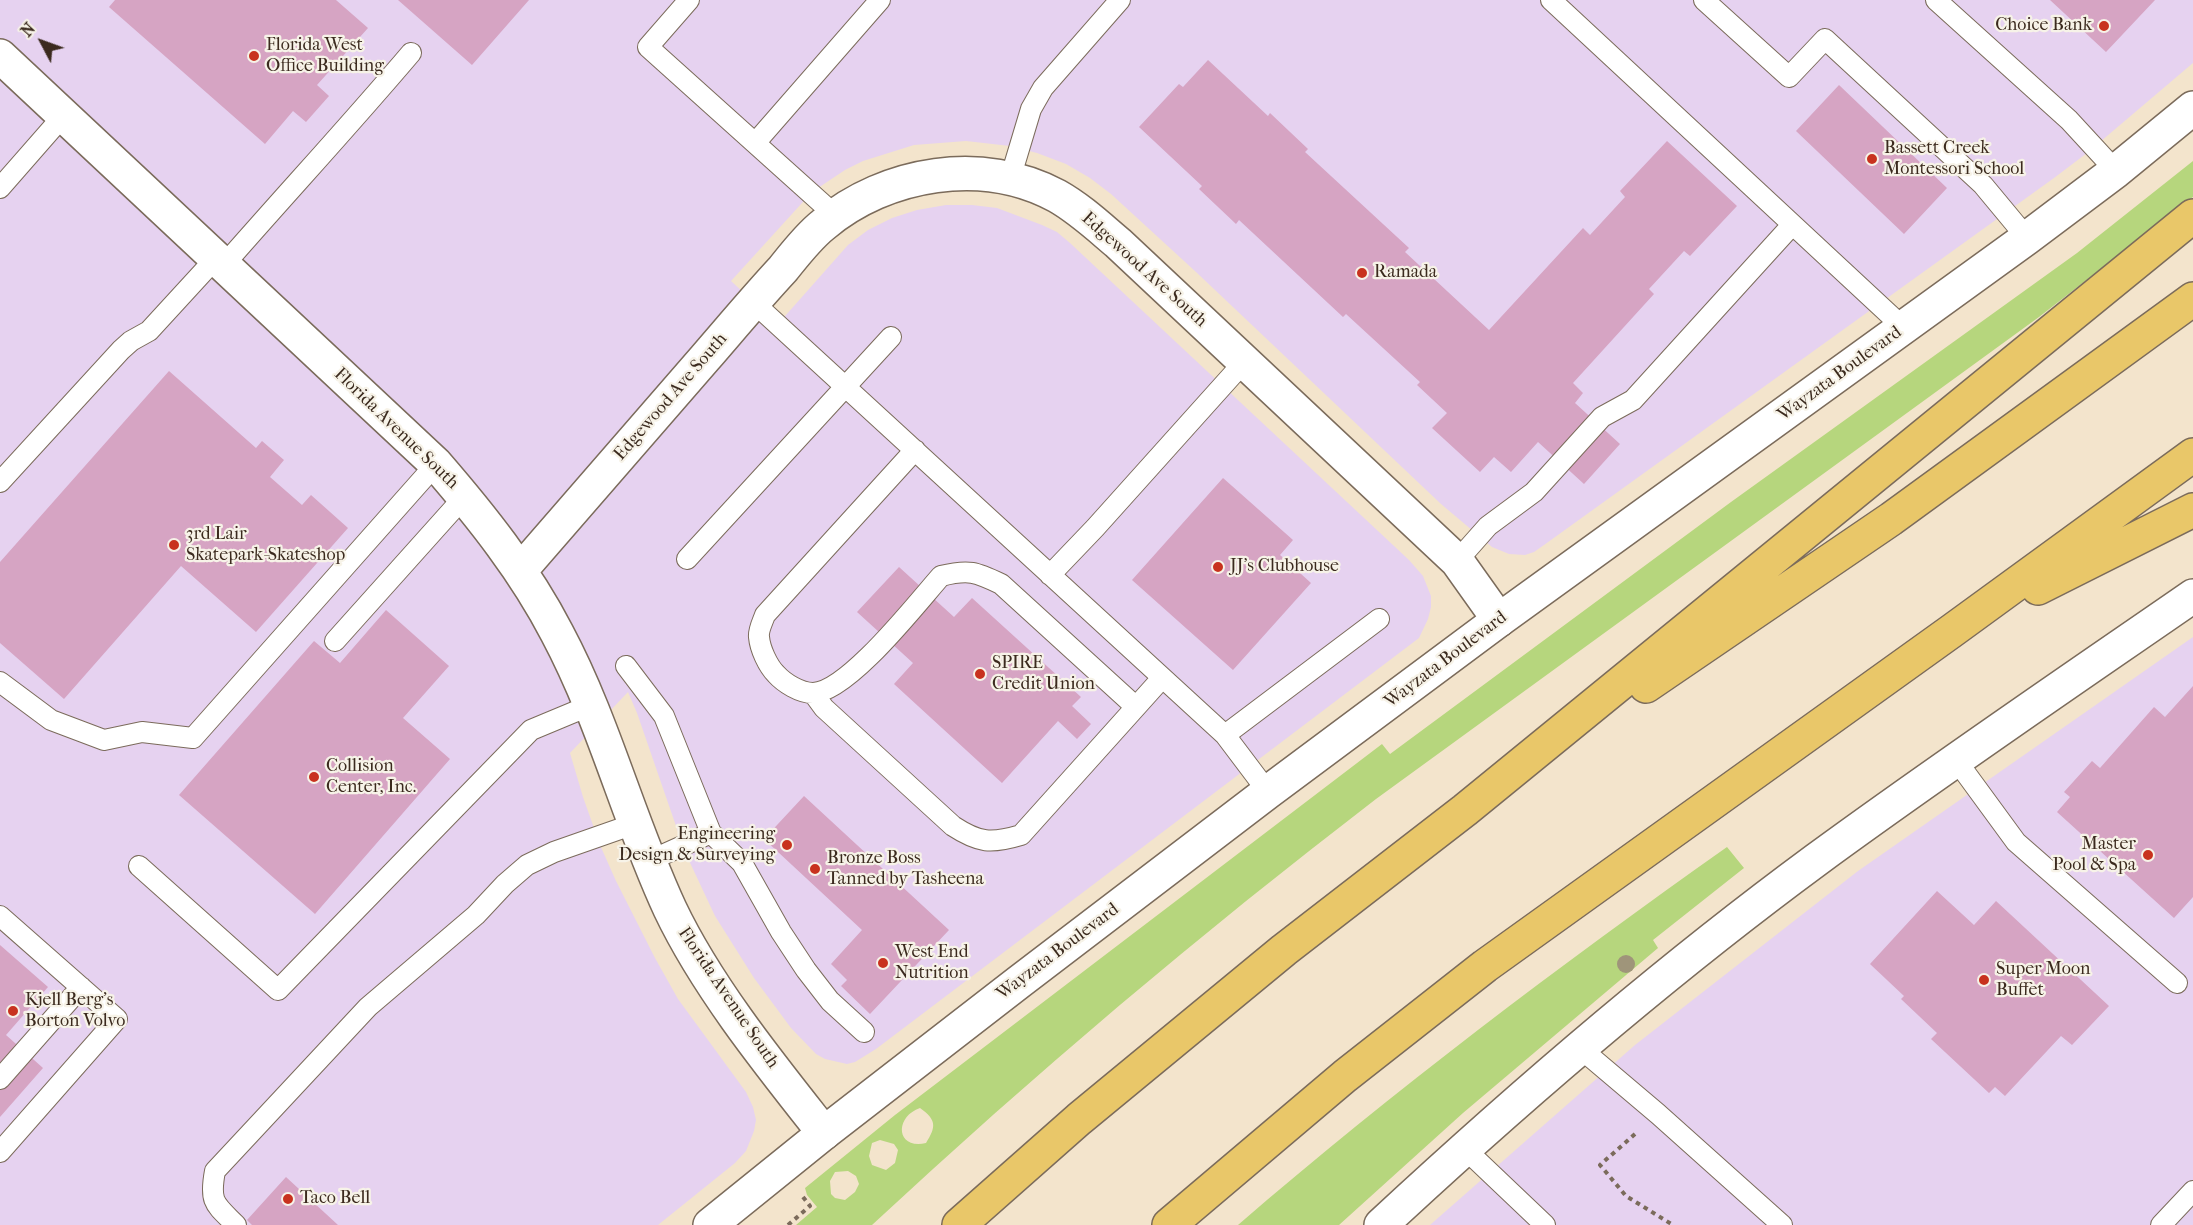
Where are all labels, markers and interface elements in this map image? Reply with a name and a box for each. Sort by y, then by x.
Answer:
north arrow [12,12,72,72]
place label: Choice Bank [1995,15,2092,37]
text: N [17,19,39,41]
marker: Choice Bank [2097,19,2111,33]
place label: Florida West Office Building [266,35,384,78]
marker: Florida West Office Building [247,49,261,63]
place label: Bassett Creek Montessori School [1884,138,2024,180]
marker: Bassett Creek Montessori School [1865,152,1879,166]
street label: Edgewood Ave South [1077,208,1211,332]
place label: Ramada [1374,262,1437,284]
marker: Ramada [1355,266,1369,280]
street label: Wayzata Boulevard [1774,322,1906,426]
street label: Edgewood Ave South [610,329,732,465]
street label: Florida Avenue South [329,364,463,494]
place label: 3rd Lair Skatepark-Skateshop [186,524,345,566]
marker: 3rd Lair Skatepark-Skateshop [167,538,181,552]
place label: JJ's Clubhouse [1230,556,1339,578]
marker: JJ's Clubhouse [1211,560,1225,574]
street label: Wayzata Boulevard [1380,607,1512,713]
place label: SPIRE Credit Union [992,653,1095,696]
marker: SPIRE Credit Union [973,667,987,681]
place label: Collision Center, Inc. [326,756,416,798]
marker: Collision Center, Inc. [307,770,321,784]
place label: Engineering Design & Surveying [619,824,775,866]
place label: Master Pool & Spa [2053,834,2136,876]
marker: Engineering Design & Surveying [780,838,794,852]
place label: Bronze Boss Tanned by Tasheena [827,848,984,890]
marker: Master Pool & Spa [2141,848,2155,862]
marker: Bronze Boss Tanned by Tasheena [808,862,822,876]
street label: Wayzata Boulevard [992,899,1124,1005]
street label: Florida Avenue South [673,923,783,1073]
place label: West End Nutrition [895,942,969,984]
marker: West End Nutrition [876,956,890,970]
place label: Super Moon Buffet [1996,959,2090,1002]
marker: Super Moon Buffet [1977,973,1991,987]
place label: Kjell Berg's Borton Volvo [25,990,125,1032]
marker: Kjell Berg's Borton Volvo [6,1004,20,1018]
place label: Taco Bell [300,1188,370,1210]
marker: Taco Bell [281,1192,295,1206]

